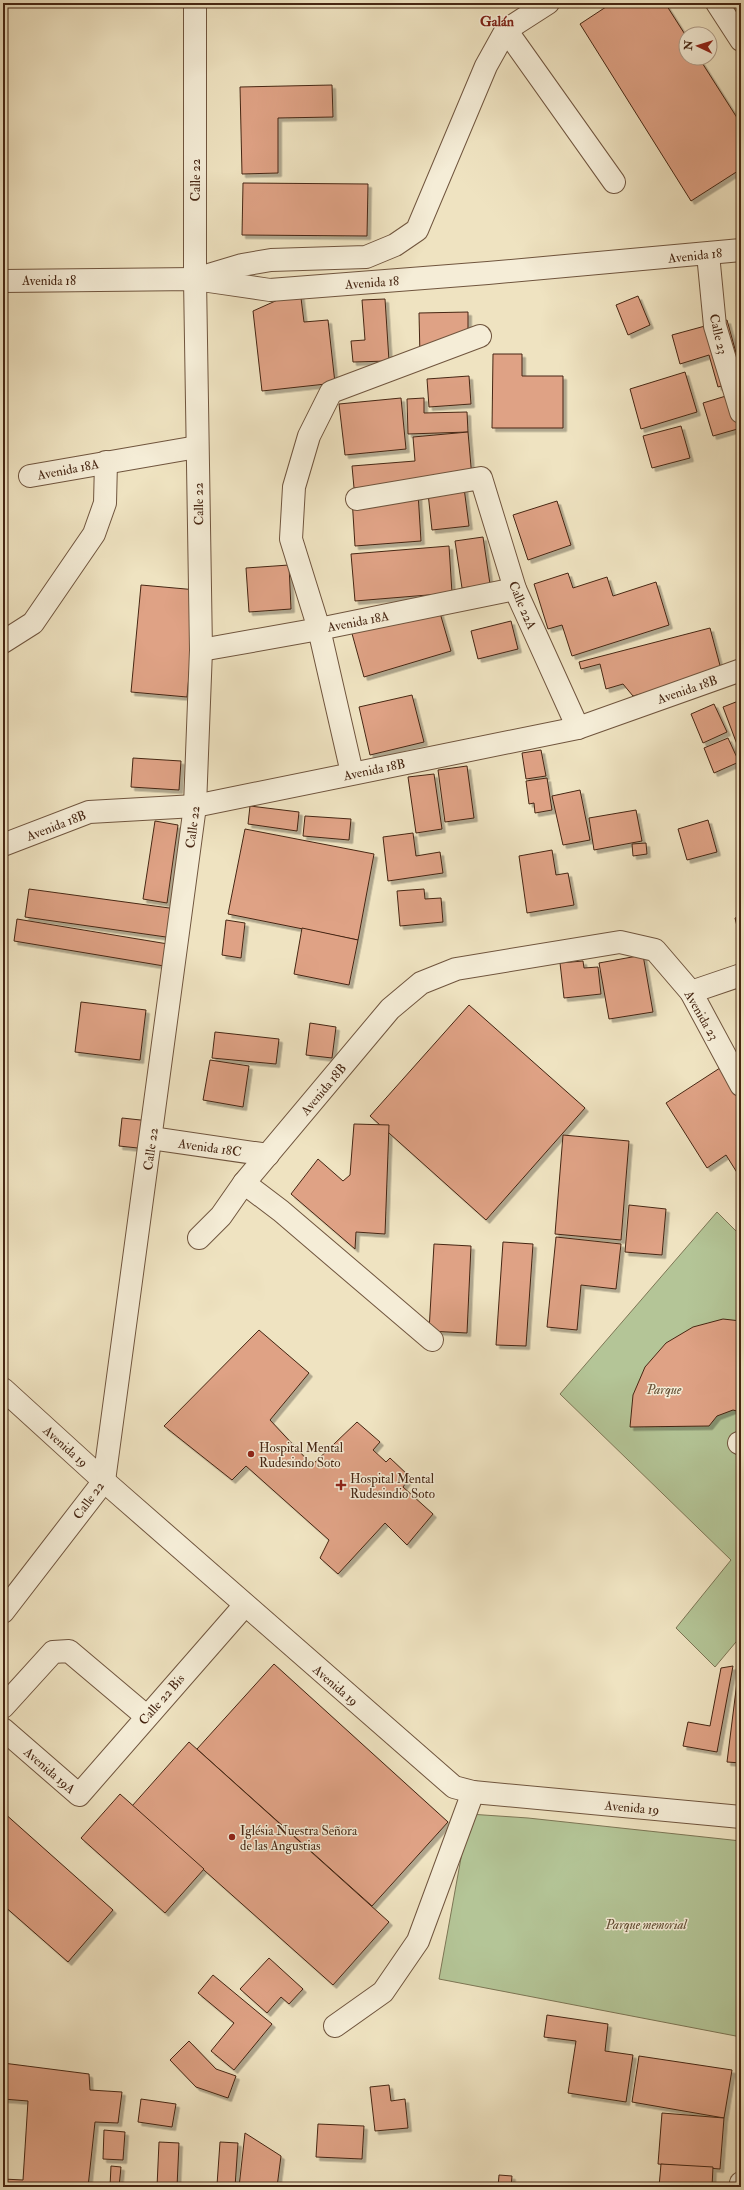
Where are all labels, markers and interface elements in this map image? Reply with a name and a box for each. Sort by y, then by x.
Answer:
district label: Galán [480,13,515,30]
north arrow [678,26,718,66]
text: N [682,39,695,52]
street label: Calle 22 [188,158,204,201]
street label: Avenida 18 [666,245,723,267]
street label: Avenida 18 [21,273,76,289]
street label: Avenida 18 [343,273,400,293]
street label: Calle 23 [706,312,730,356]
street label: Avenida 18A [35,456,101,484]
street label: Calle 22 [191,482,207,526]
street label: Calle 22A [505,579,540,633]
street label: Avenida 18A [325,608,391,636]
street label: Avenida 18B [654,672,720,708]
street label: Avenida 18B [341,756,407,785]
street label: Calle 22 [182,805,204,849]
street label: Avenida 18B [23,807,88,845]
street label: Avenida 23 [680,987,722,1043]
street label: Avenida 18B [297,1060,350,1120]
street label: Calle 22 [140,1126,162,1171]
street label: Avenida 18C [176,1135,243,1160]
park label: Parque [646,1382,682,1398]
street label: Avenida 19 [39,1422,91,1471]
place label: Hospital Mental Rudesindo Soto [259,1440,344,1471]
marker: Hospital Mental Rudesindo Soto [246,1449,256,1459]
place label: Hospital Mental Rudesindio Soto [350,1471,435,1502]
street label: Calle 22 [70,1478,108,1523]
marker: Hospital Mental Rudesindio Soto [335,1479,347,1491]
street label: Avenida 19 [309,1661,361,1710]
street label: Calle 22 Bis [135,1671,188,1728]
street label: Avenida 19A [20,1743,79,1798]
street label: Avenida 19 [603,1798,660,1818]
place label: Iglésia Nuestra Señora de las Angustias [240,1823,358,1854]
marker: Iglésia Nuestra Señora de las Angustias [227,1832,237,1842]
park label: Parque memorial [604,1917,687,1933]

